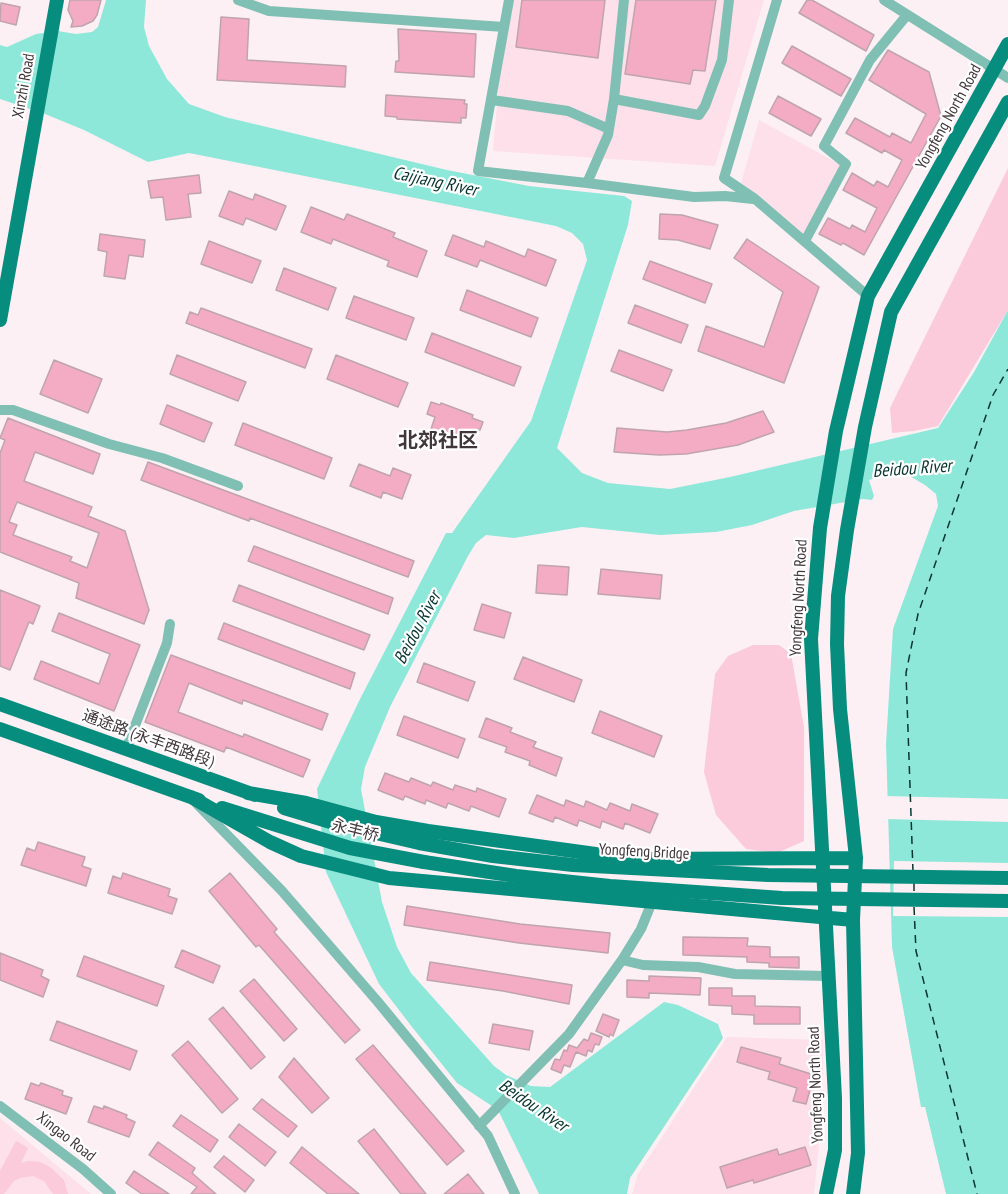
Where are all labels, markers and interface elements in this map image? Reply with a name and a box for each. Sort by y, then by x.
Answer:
street label: Xinzhi Road [9,52,39,120]
street label: Yongfeng North Road [912,61,986,173]
water label: Caijiang River [391,163,479,201]
district label: 北郊社区 [398,429,478,453]
water label: Beidou River [872,455,952,483]
street label: Yongfeng North Road [786,539,812,657]
water label: Beidou River [390,588,446,668]
street label: 通途路 (永丰西路段) [79,706,217,772]
street label: 永丰桥 [329,816,381,846]
street label: Yongfeng Bridge [598,840,690,864]
street label: Yongfeng North Road [804,1026,828,1144]
water label: Beidou River [494,1075,572,1137]
street label: Xingao Road [33,1108,99,1166]

